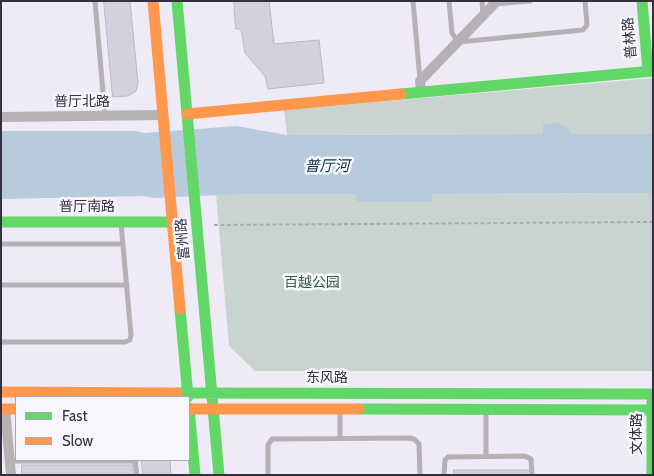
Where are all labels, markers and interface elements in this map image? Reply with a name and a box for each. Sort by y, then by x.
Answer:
street label: 普林路 [620,16,640,60]
street label: 普厅北路 [54,94,110,110]
water label: 普厅河 [305,158,349,176]
street label: 普厅南路 [59,199,115,215]
street label: 富州路 [173,217,193,261]
park label: 百越公园 [284,275,340,291]
street label: 东风路 [306,370,348,386]
legend [15,396,190,461]
text: Fast [62,407,87,425]
street label: 文体路 [629,413,645,455]
text: Slow [62,432,93,450]

